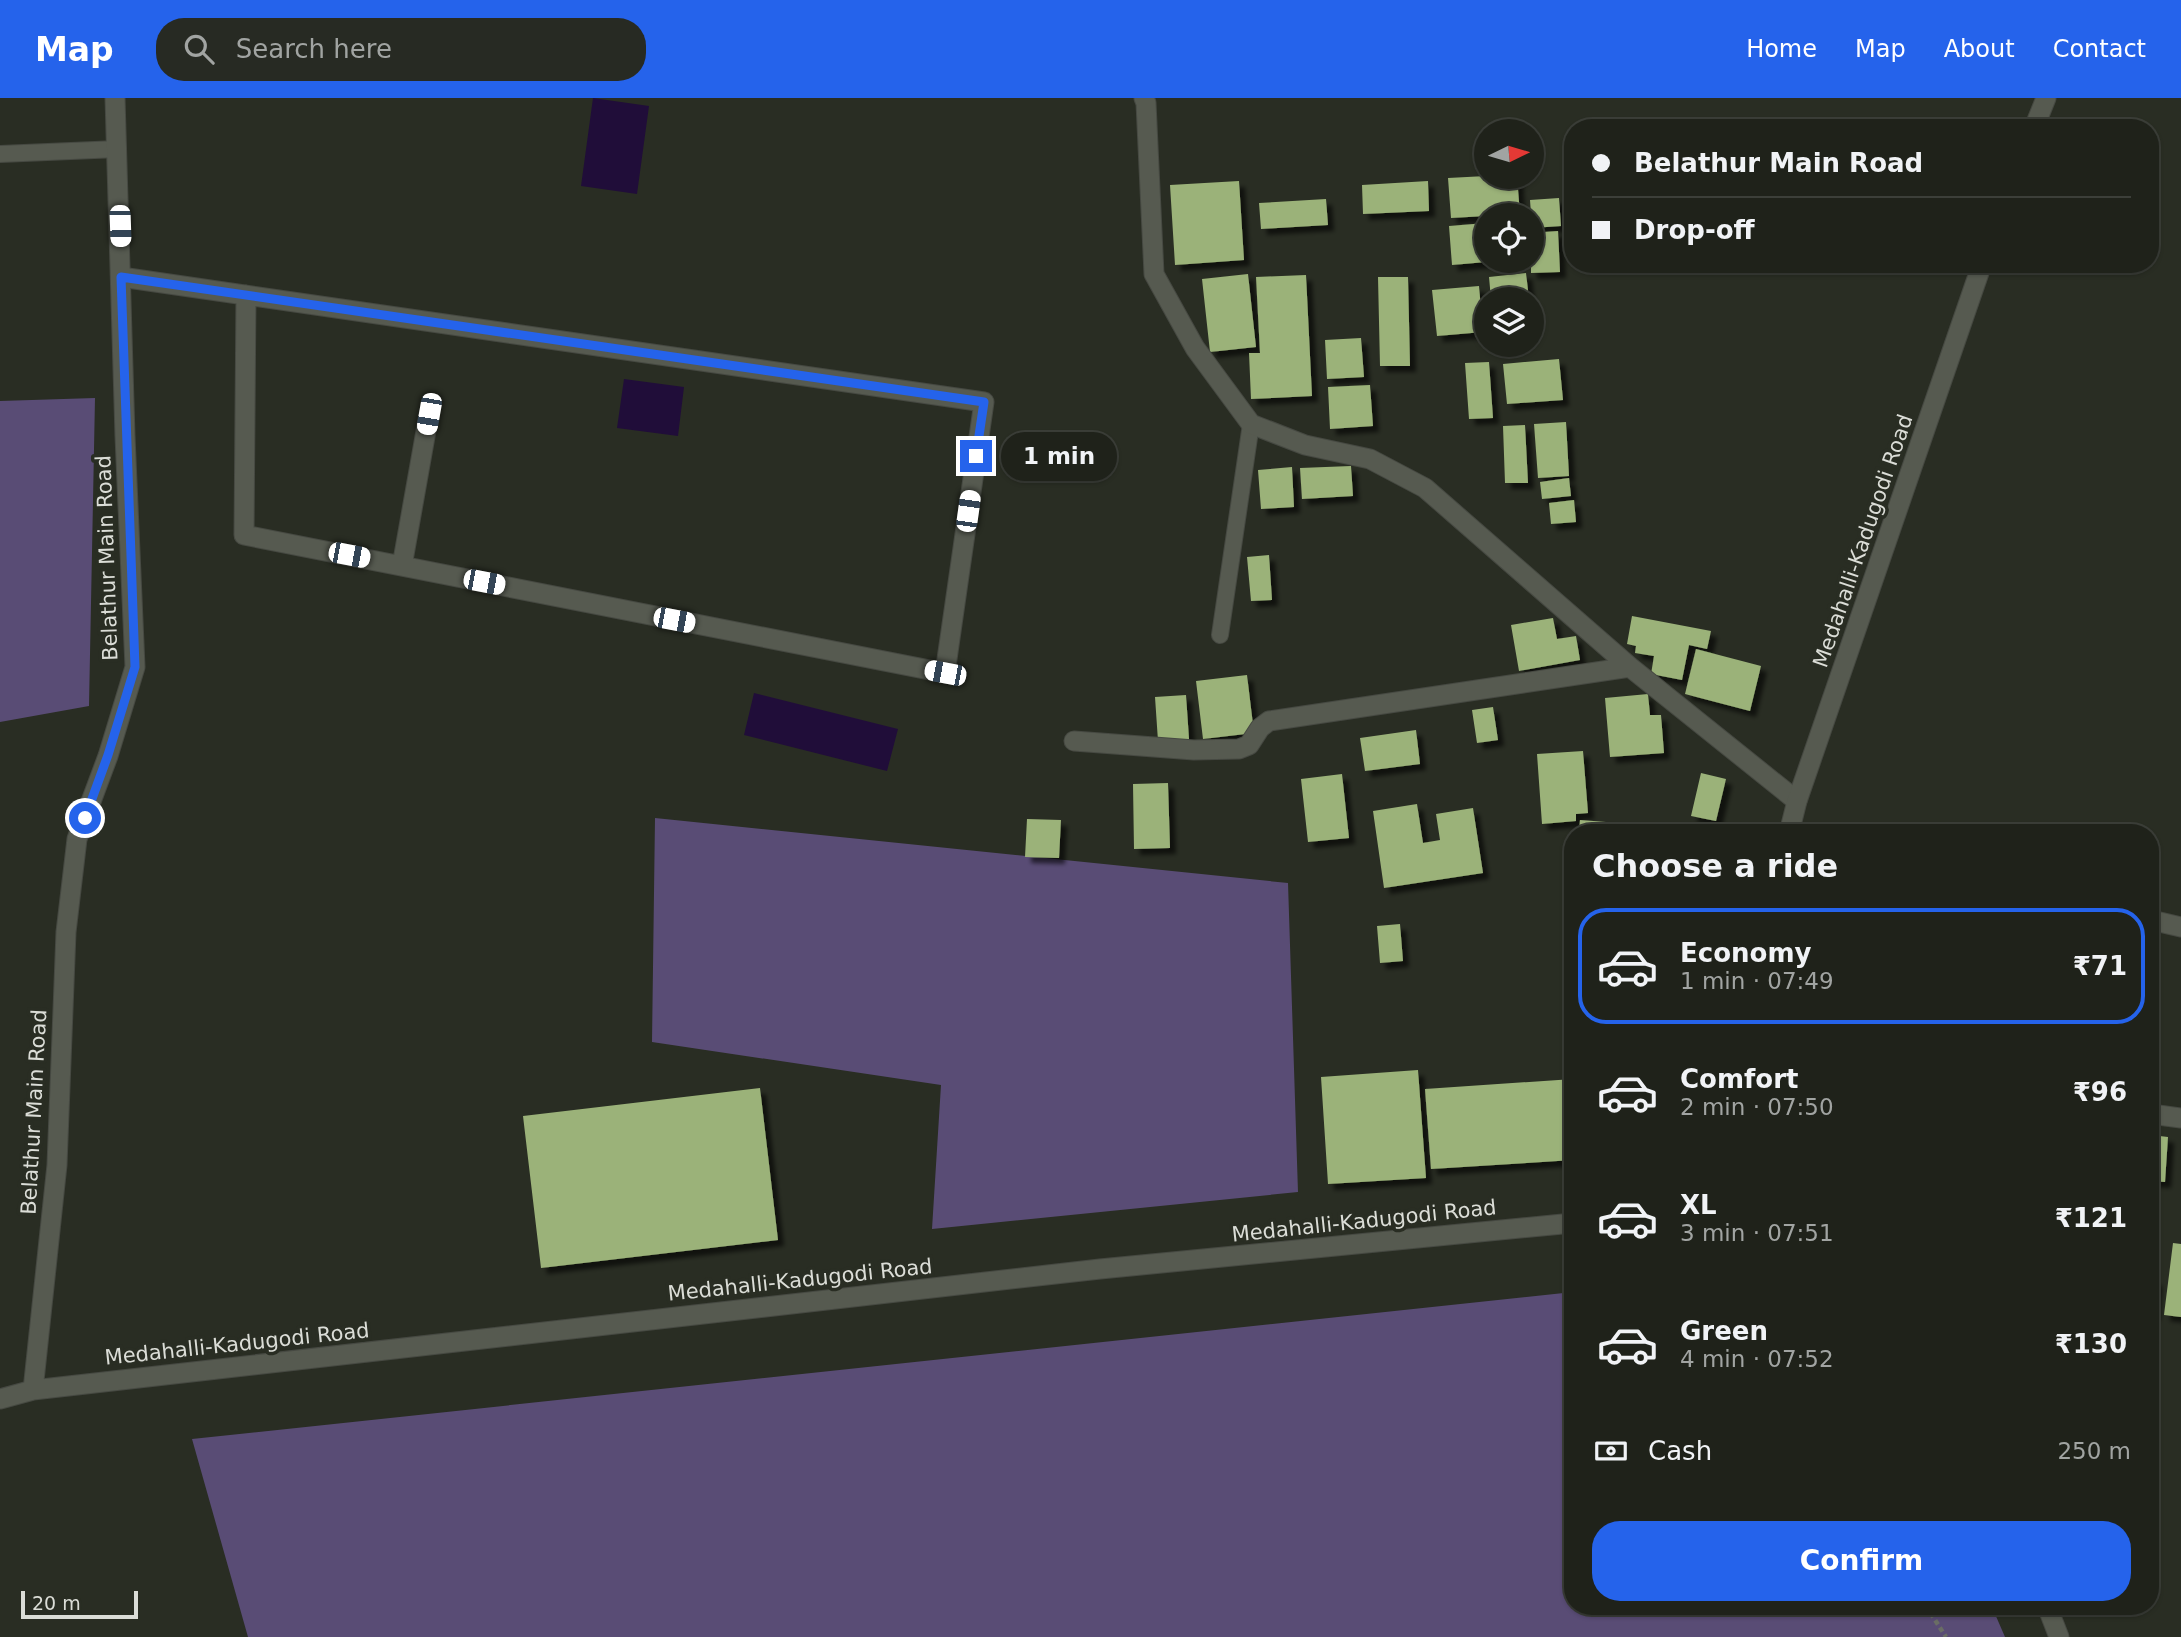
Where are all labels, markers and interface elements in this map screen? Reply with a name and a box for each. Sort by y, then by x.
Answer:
search box [156,18,646,81]
text: Map [35,30,114,69]
icon: search [180,30,218,68]
text: Search here [236,34,392,64]
text: Home [1746,35,1817,63]
text: Map [1855,35,1906,63]
text: About [1944,35,2015,63]
text: Contact [2053,35,2146,63]
north arrow [1474,119,1544,189]
map controls [1474,119,1544,357]
text: Belathur Main Road [1634,148,1923,178]
button: locate [1474,203,1544,273]
car [109,205,132,247]
text: Drop-off [1634,215,1755,245]
button: layers [1474,287,1544,357]
car [416,391,443,437]
street label: Medahalli-Kadugodi Road [1808,411,1918,671]
callout: 1 min [1000,432,1116,480]
route end [960,440,992,472]
text: 1 min [1023,443,1095,469]
street label: Belathur Main Road [91,455,123,661]
car [955,489,982,533]
car [327,541,372,569]
car [462,568,507,596]
car [652,606,697,634]
car [923,659,968,687]
route start [69,802,101,834]
text: Choose a ride [1592,847,1838,885]
icon: car [1596,935,1659,998]
text: Economy [1680,938,1811,968]
text: ₹71 [2073,951,2127,981]
text: 1 min · 07:49 [1680,968,1834,994]
street label: Belathur Main Road [17,1009,51,1215]
icon: car [1596,1061,1659,1124]
text: Comfort [1680,1064,1798,1094]
text: ₹96 [2073,1077,2127,1107]
text: 2 min · 07:50 [1680,1094,1834,1120]
icon: car [1596,1187,1659,1250]
text: XL [1680,1190,1717,1220]
street label: Medahalli-Kadugodi Road [1230,1195,1498,1247]
text: ₹121 [2055,1203,2127,1233]
text: 3 min · 07:51 [1680,1220,1834,1246]
street label: Medahalli-Kadugodi Road [666,1254,934,1306]
icon: car [1596,1313,1659,1376]
text: Green [1680,1316,1768,1346]
street label: Medahalli-Kadugodi Road [103,1318,371,1370]
text: ₹130 [2055,1329,2127,1359]
text: 4 min · 07:52 [1680,1346,1834,1372]
icon: cash [1592,1432,1630,1470]
text: Cash [1648,1436,1712,1466]
text: 250 m [2057,1438,2131,1464]
button: Confirm [1592,1521,2131,1601]
scale bar [21,1588,138,1620]
text: 20 m [32,1592,81,1614]

